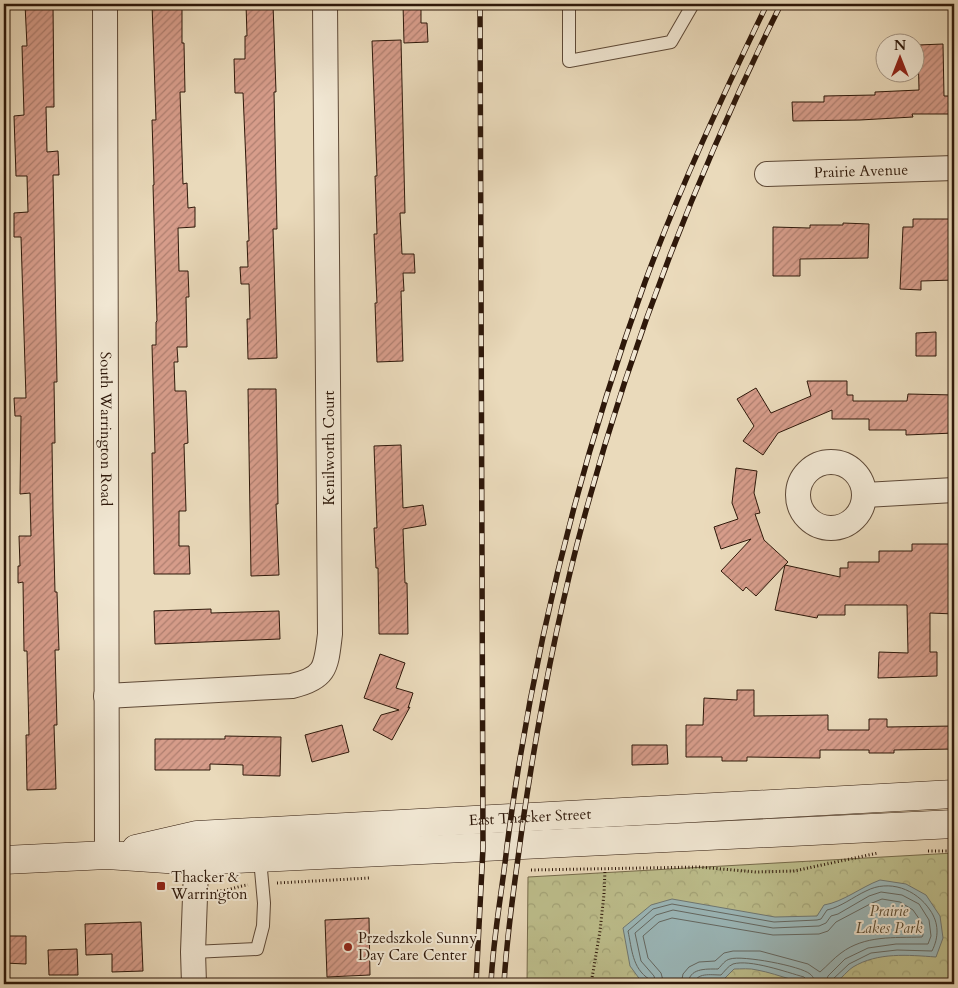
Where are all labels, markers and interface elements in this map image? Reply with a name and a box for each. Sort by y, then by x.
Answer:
north arrow [876,32,926,82]
text: N [894,36,906,55]
street label: Prairie Avenue [814,159,909,182]
street label: South Warrington Road [96,352,116,506]
street label: Kenilworth Court [319,390,339,506]
street label: East Thacker Street [468,804,592,830]
place label: Thacker & Warrington [170,867,248,904]
marker: Thacker & Warrington [155,880,167,892]
park label: Prairie Lakes Park [856,901,923,938]
place label: Przedszkole Sunny Day Care Center [358,928,477,965]
marker: Przedszkole Sunny Day Care Center [342,941,354,953]

